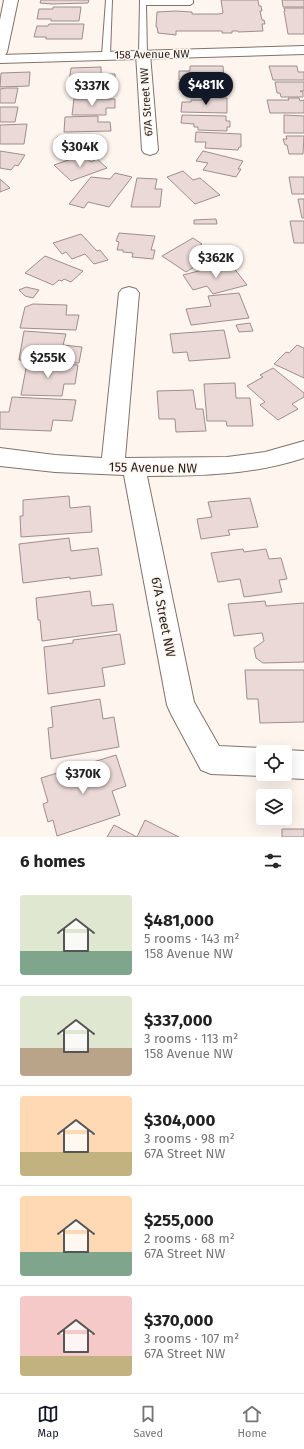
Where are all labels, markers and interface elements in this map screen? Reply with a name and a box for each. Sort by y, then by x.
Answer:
street label: 158 Avenue NW [114,47,190,62]
street label: 67A Street NW [138,67,155,137]
pin: $481K [178,72,234,106]
pin: $337K [64,73,120,107]
text: $481K [188,77,224,92]
text: $337K [75,78,109,93]
pin: $304K [52,134,108,168]
text: $304K [61,139,99,154]
pin: $362K [188,245,244,279]
text: $362K [198,250,234,265]
pin: $255K [20,345,76,379]
text: $255K [30,350,66,365]
street label: 155 Avenue NW [109,459,197,476]
street label: 67A Street NW [148,576,179,659]
map controls [256,745,292,825]
button: locate [256,745,292,781]
pin: $370K [55,761,111,795]
text: $370K [65,766,101,781]
button: layers [256,789,292,825]
icon: filters [262,850,284,872]
text: 6 homes [20,851,85,872]
text: $481,000 [144,910,214,931]
icon: home [52,911,100,959]
text: 5 rooms · 143 m² [144,931,240,946]
text: 158 Avenue NW [144,946,233,961]
text: $337,000 [144,1010,213,1031]
icon: home [52,1012,100,1060]
text: 3 rooms · 113 m² [144,1031,238,1046]
text: 158 Avenue NW [144,1046,233,1061]
text: $304,000 [144,1110,215,1131]
icon: home [52,1112,100,1160]
text: 3 rooms · 98 m² [144,1131,235,1146]
text: 67A Street NW [144,1146,225,1161]
text: $255,000 [144,1210,214,1231]
icon: home [52,1212,100,1260]
text: 2 rooms · 68 m² [144,1231,235,1246]
text: 67A Street NW [144,1246,225,1261]
text: $370,000 [144,1310,213,1331]
icon: home [52,1312,100,1360]
text: 3 rooms · 107 m² [144,1331,239,1346]
text: 67A Street NW [144,1346,225,1361]
tab: Map [37,1403,59,1440]
tab: Saved [133,1403,163,1440]
tab: Home [238,1403,267,1440]

